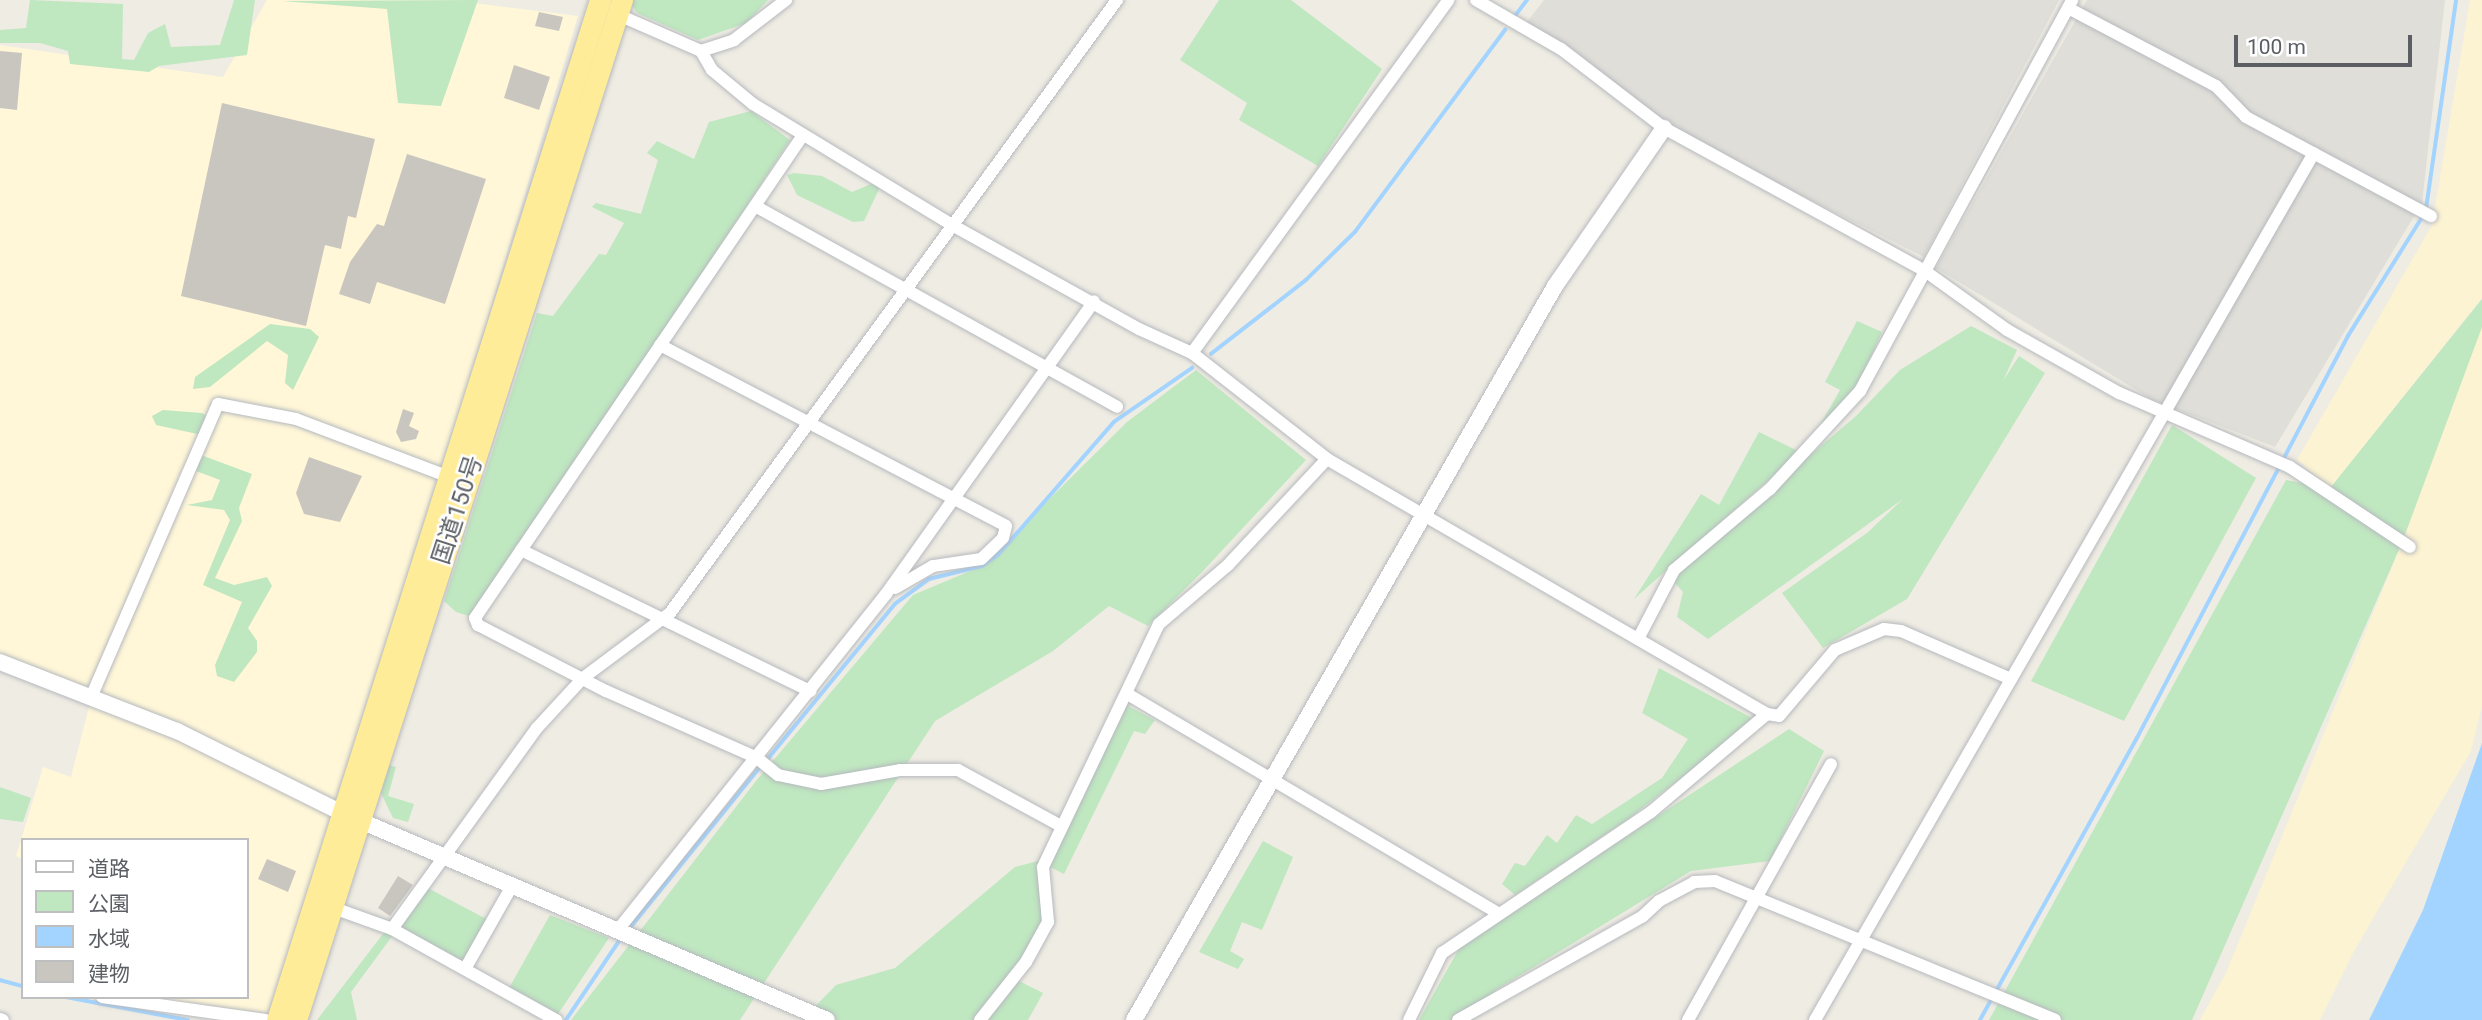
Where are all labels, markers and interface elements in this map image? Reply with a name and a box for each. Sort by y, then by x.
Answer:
scale bar [2237,21,2416,65]
text: 100 m [2247,35,2306,59]
street label: 国道150号 [427,452,489,568]
legend [21,838,248,999]
text: 道路 [88,857,130,881]
text: 公園 [88,892,130,916]
text: 水域 [88,927,130,951]
text: 建物 [88,962,130,986]

